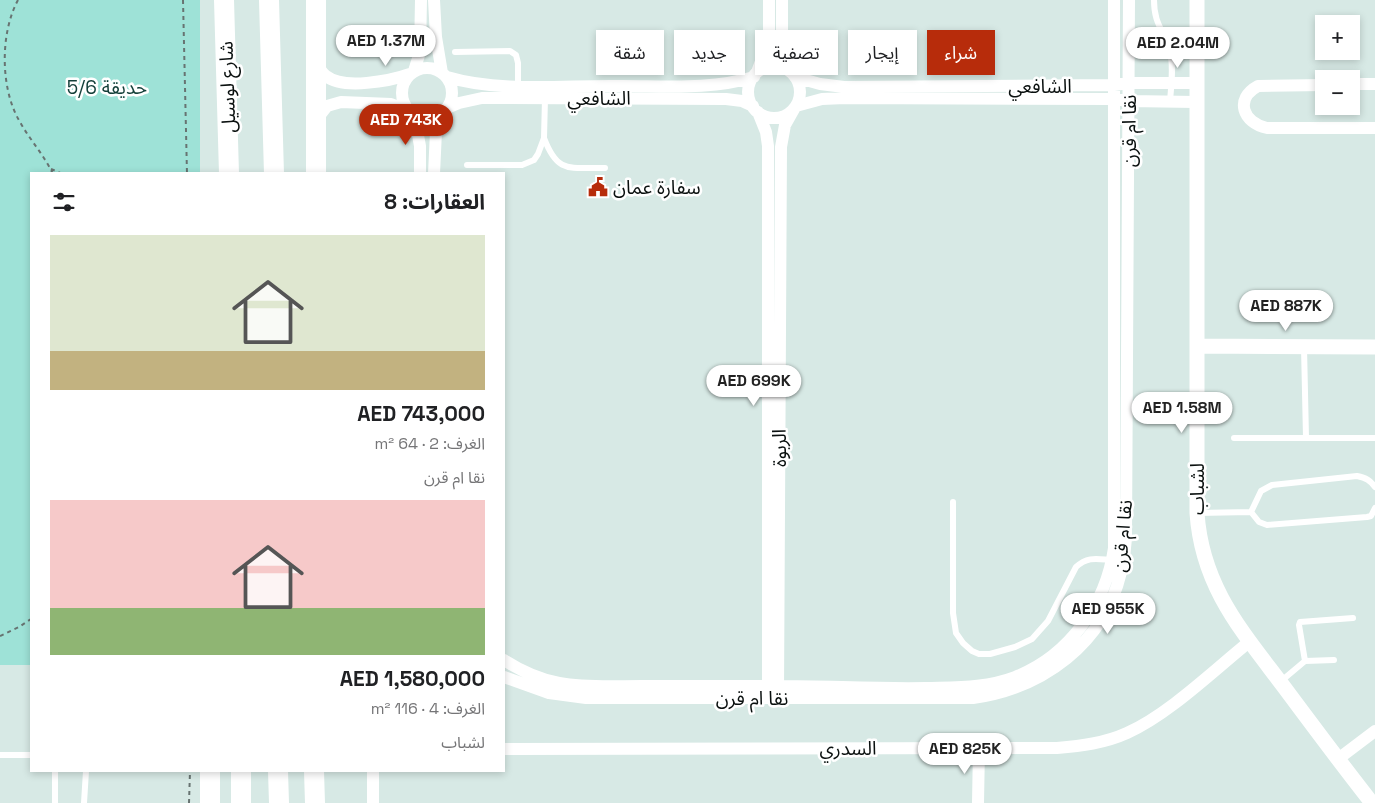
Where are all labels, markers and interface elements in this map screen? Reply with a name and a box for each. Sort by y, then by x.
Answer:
map controls [1315,15,1360,115]
button: + [1315,15,1360,60]
pin: AED 1.37M [329,24,443,67]
pin: AED 2.04M [1121,27,1235,69]
text: AED 1.37M [347,30,425,51]
chip: شقة [596,30,664,75]
chip: جديد [674,30,745,75]
chip: تصفية [755,30,838,75]
chip: إيجار [848,30,917,75]
chip: شراء [927,30,995,75]
text: AED 2.04M [1137,32,1219,53]
street label: شارع لوسيل [213,41,243,133]
button: − [1315,70,1360,115]
street label: الشافعي [1008,74,1072,101]
park label: حديقة 5/6 [67,75,147,100]
street label: الشافعي [567,86,631,113]
street label: نقا ام قرن [1117,95,1144,167]
pin: AED 743K [354,104,458,146]
text: AED 743K [370,109,442,130]
place label: سفارة عمان [613,175,701,200]
public building icon: سفارة عمان [587,176,609,198]
icon: filters [50,188,78,216]
text: العقارات: 8 [384,188,485,215]
icon: home [223,267,313,357]
pin: AED 887K [1234,290,1338,332]
text: AED 887K [1250,295,1322,316]
pin: AED 699K [702,364,806,407]
text: AED 699K [717,370,791,391]
pin: AED 1.58M [1125,392,1239,434]
text: AED 1.58M [1142,397,1222,418]
text: AED 743,000 [357,400,485,427]
street label: الربوة [767,429,792,467]
text: الغرف: 2 · 64 m² [375,433,485,454]
street label: لشباب [1185,463,1210,515]
text: نقا ام قرن [424,467,485,488]
street label: نقا ام قرن [1107,499,1140,573]
icon: home [223,532,313,622]
pin: AED 955K [1056,592,1160,635]
text: AED 955K [1072,598,1144,619]
text: AED 1,580,000 [340,665,485,692]
street label: نقا ام قرن [716,686,788,713]
text: الغرف: 4 · 116 m² [371,698,485,719]
text: لشباب [441,732,485,753]
pin: AED 825K [913,732,1017,775]
street label: السدري [819,736,877,763]
text: AED 825K [929,738,1001,759]

